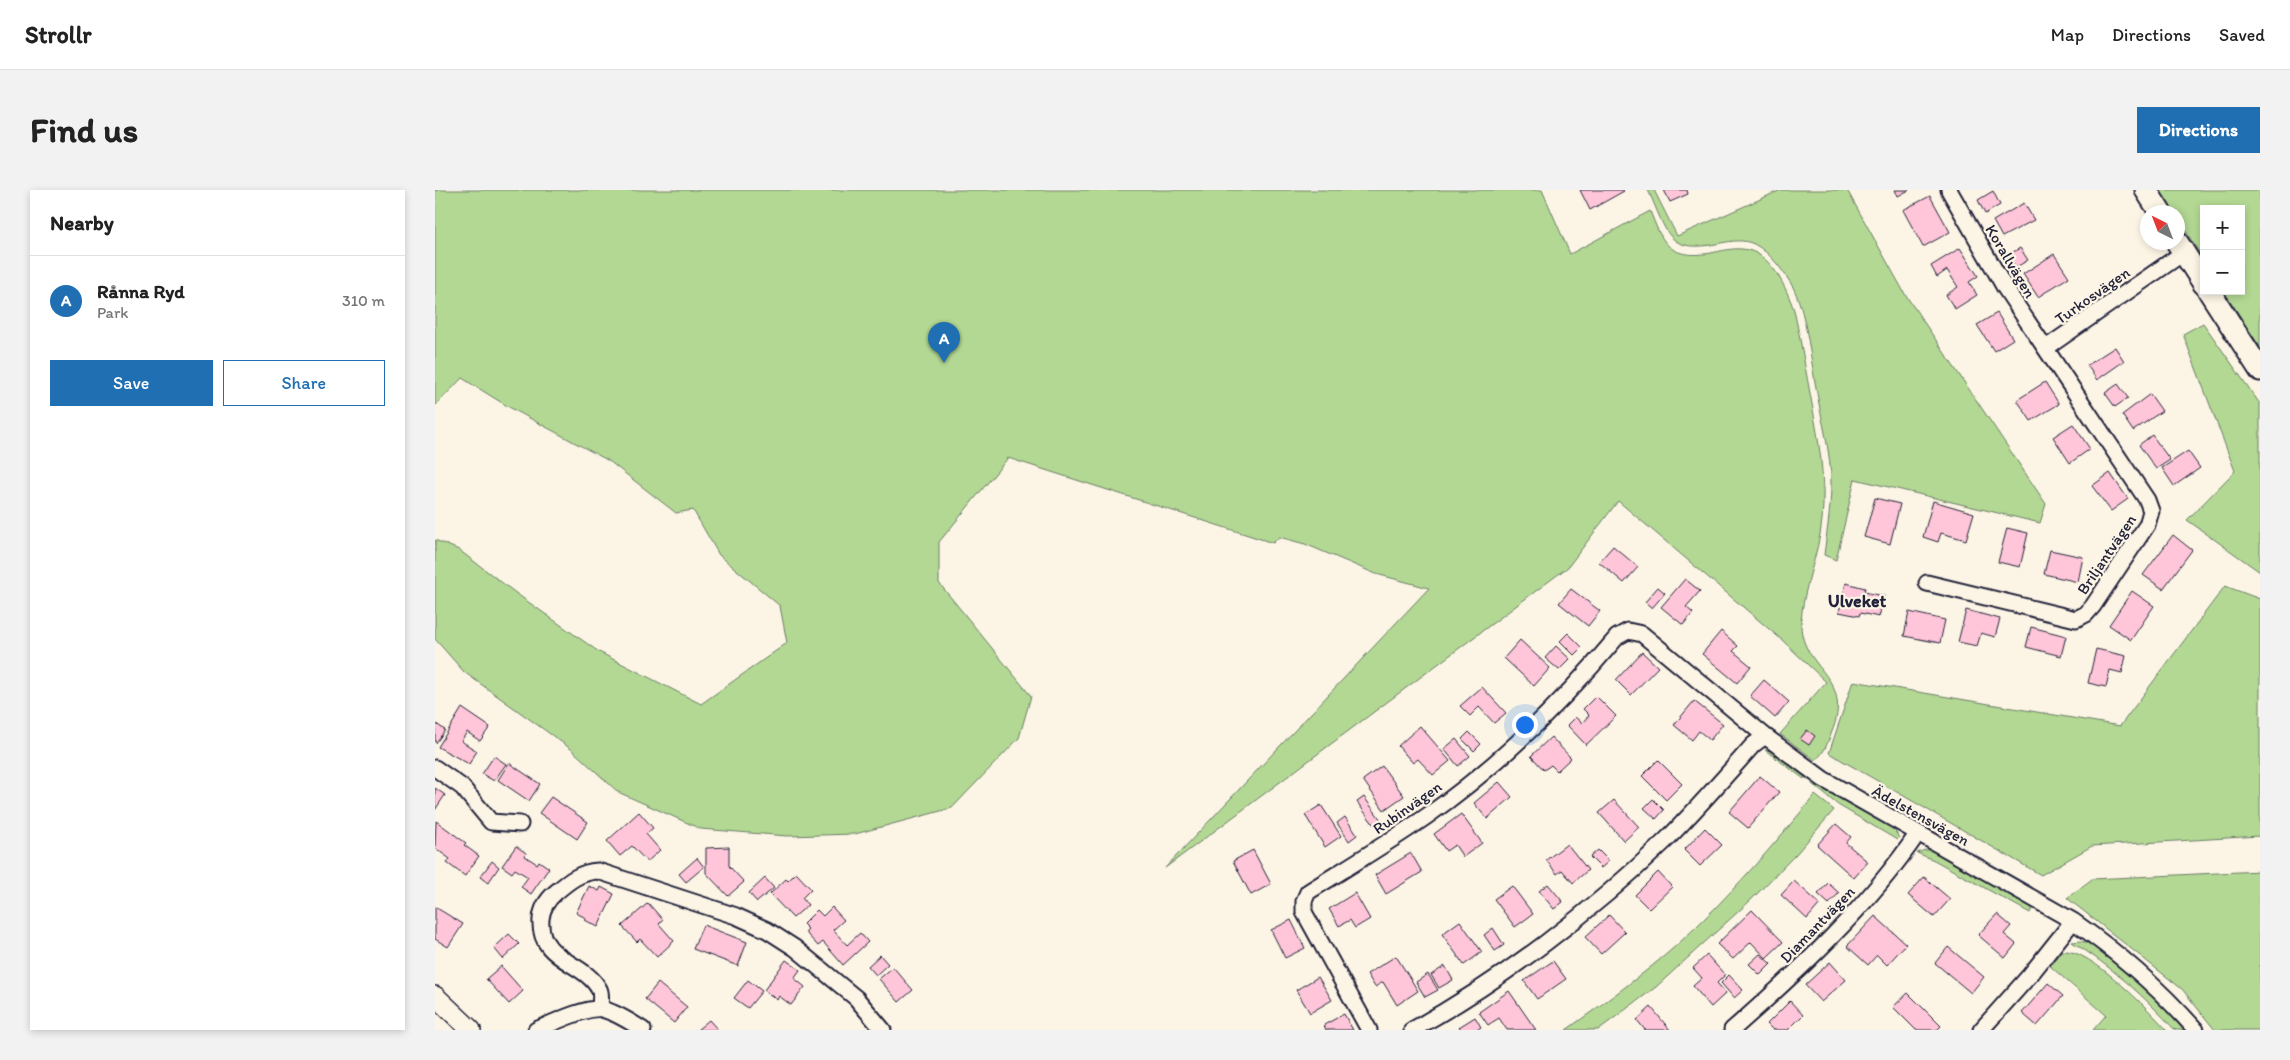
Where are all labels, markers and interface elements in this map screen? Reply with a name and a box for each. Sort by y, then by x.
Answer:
text: Strollr [25,20,91,49]
text: Map [2051,24,2084,46]
text: Directions [2112,24,2191,46]
text: Saved [2219,24,2265,46]
button: Directions [2137,107,2260,153]
text: Find us [30,109,138,151]
north arrow [2140,205,2185,250]
map controls [2200,205,2245,295]
button: + [2200,205,2245,250]
text: Nearby [50,210,114,235]
street label: Korallvägen [1981,221,2040,301]
button: − [2200,250,2245,295]
street label: Turkosvägen [2051,263,2133,328]
text: Rånna Ryd [97,280,185,303]
text: A [61,291,71,310]
text: 310 m [342,291,385,310]
text: Park [97,303,128,322]
pin: A [928,322,960,363]
button: Save [50,360,213,406]
button: Share [223,360,385,406]
street label: Briljantvägen [2073,510,2140,598]
district label: Ulveket [1828,590,1887,612]
your location [1512,712,1538,738]
street label: Rubinvägen [1369,777,1446,838]
street label: Ädelstensvägen [1869,781,1973,850]
street label: Diamantvägen [1776,882,1859,967]

